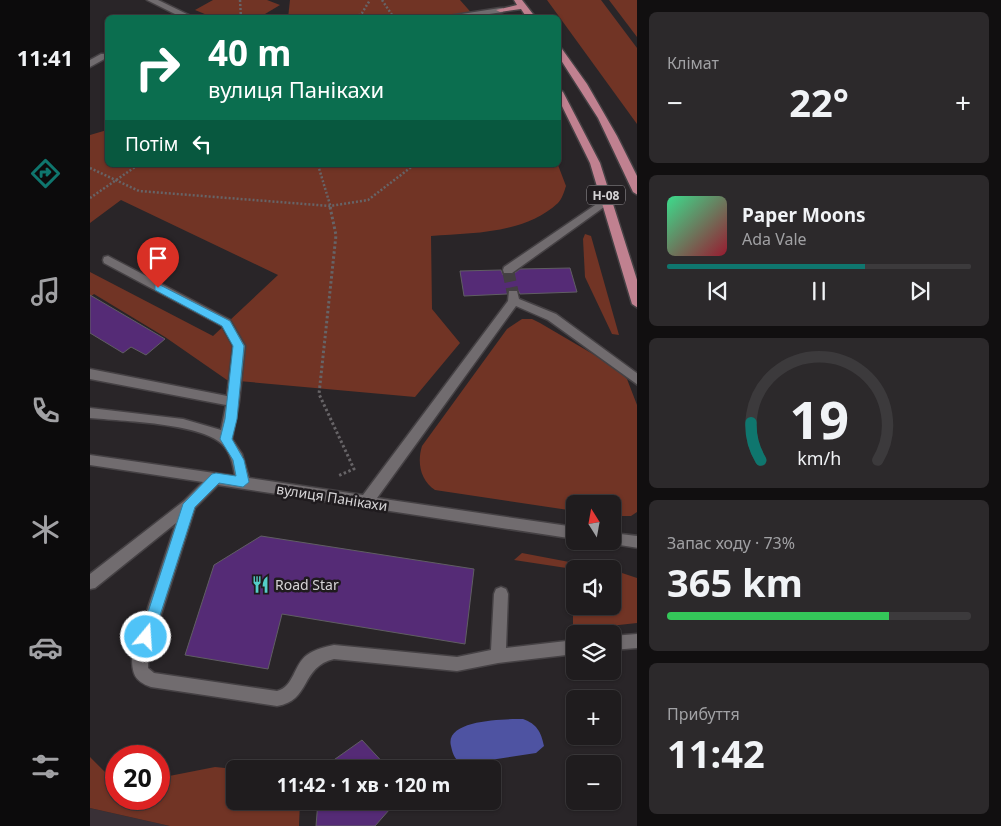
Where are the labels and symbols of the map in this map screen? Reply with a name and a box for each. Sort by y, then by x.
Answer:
road number: Н-08 [587,186,625,204]
pin [137,237,179,288]
street label: вулиця Панікахи [275,479,389,515]
north arrow [566,495,621,550]
restaurant icon: Road Star [251,574,271,594]
place label: Road Star [275,575,339,594]
position arrow [119,610,171,662]
speed limit sign: 20 [105,745,170,810]

